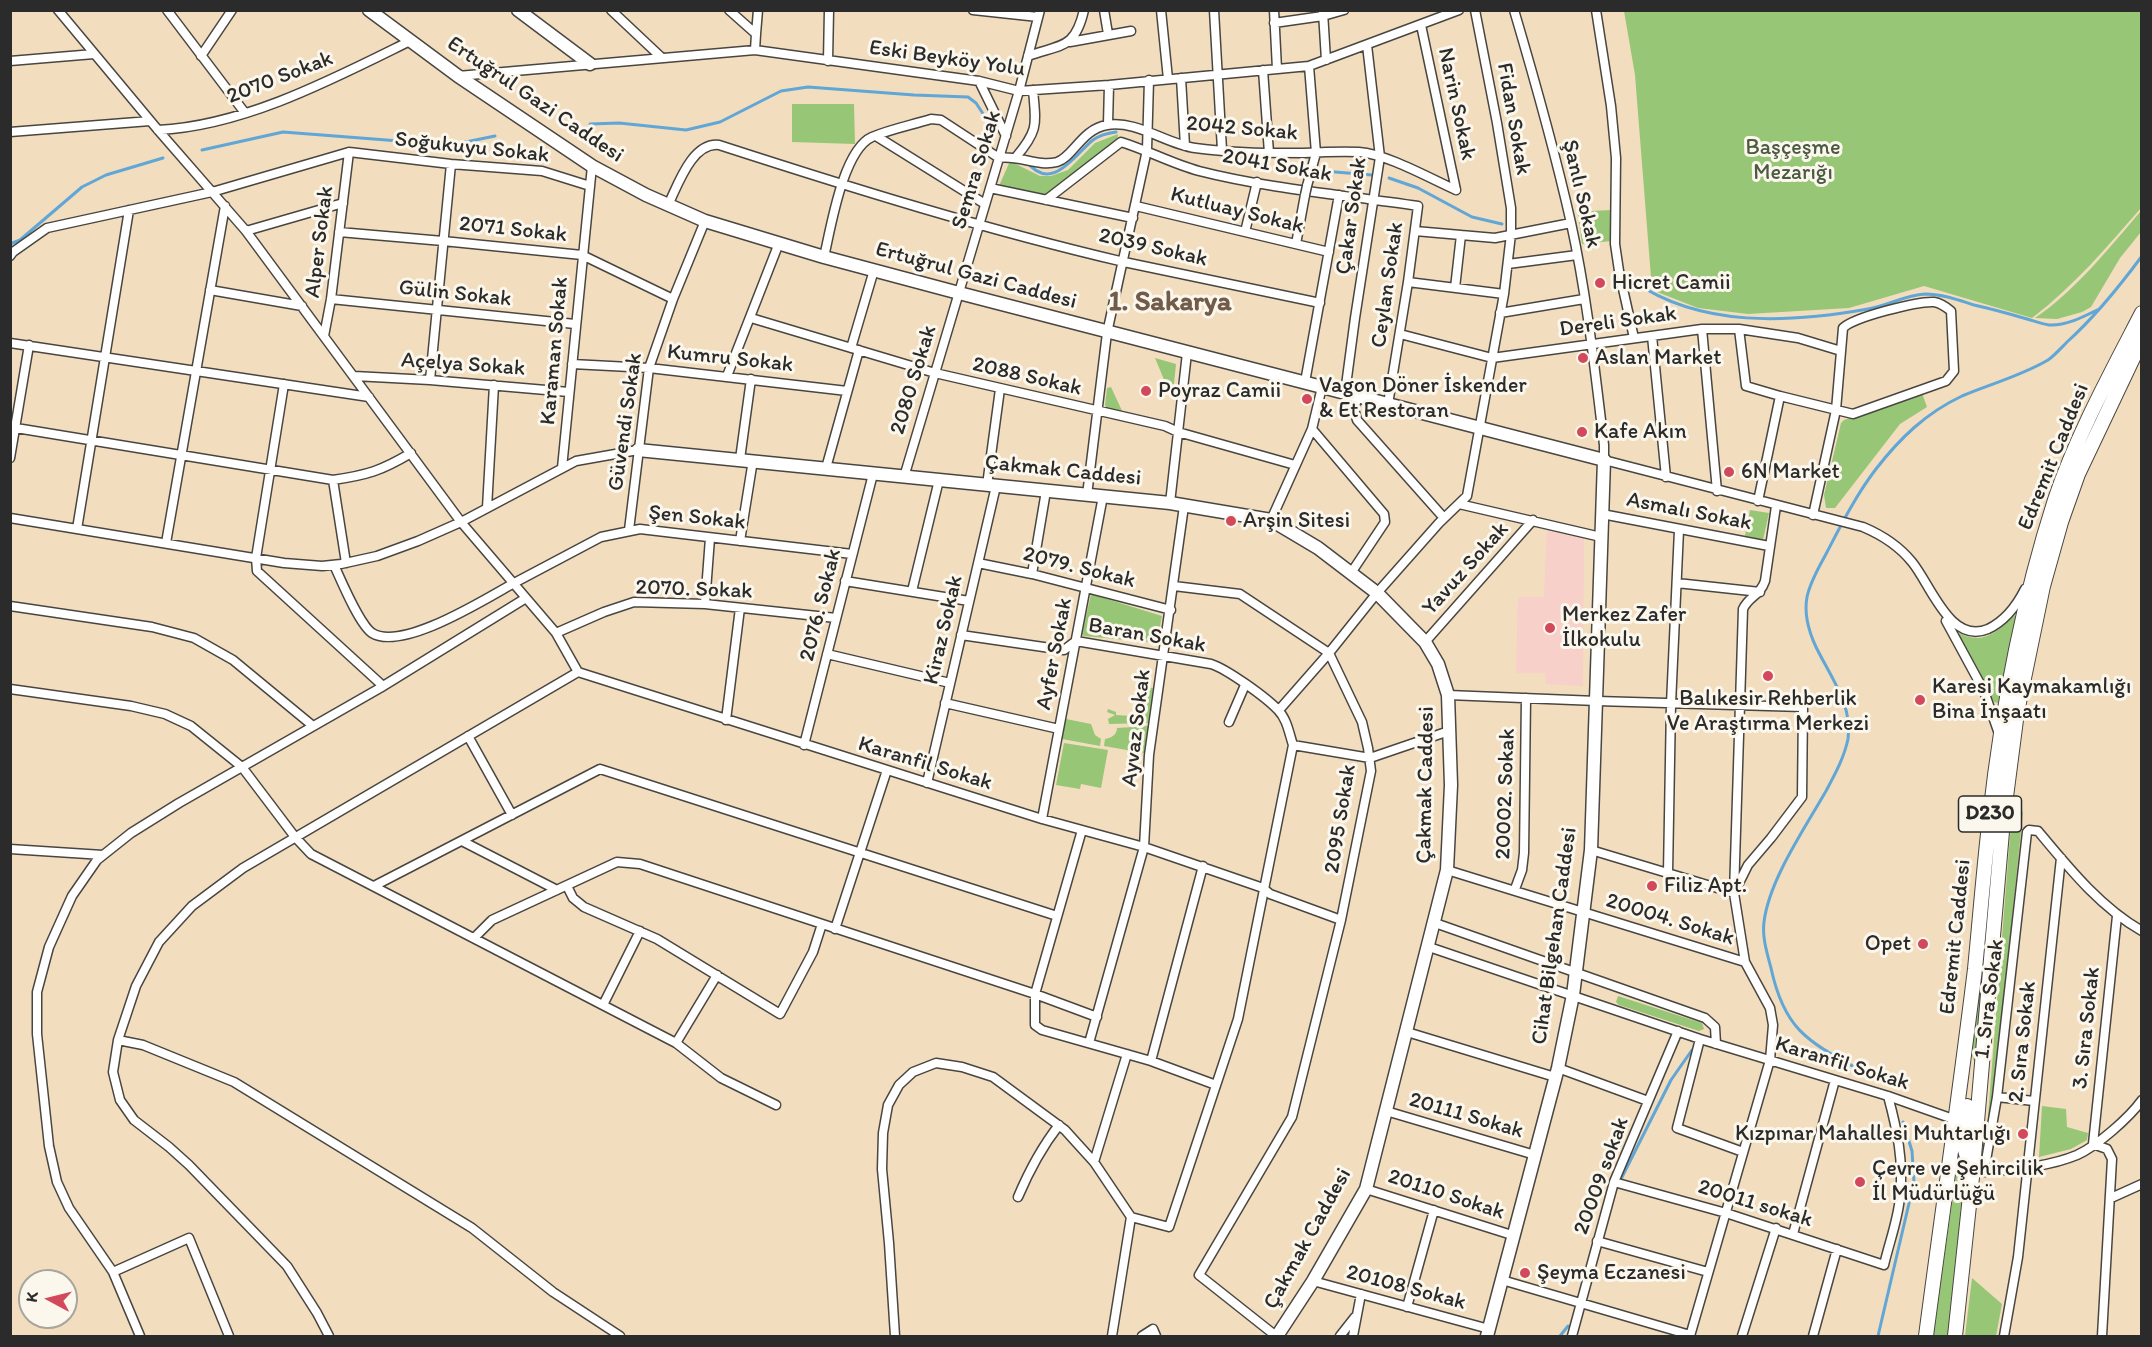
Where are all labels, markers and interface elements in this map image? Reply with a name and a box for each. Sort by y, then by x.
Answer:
street label: Ertuğrul Gazi Caddesi [442,31,628,169]
street label: Eski Beyköy Yolu [867,35,1027,83]
street label: Narin Sokak [1431,45,1481,163]
street label: 2070 Sokak [223,46,337,110]
street label: Fidan Sokak [1490,61,1536,177]
street label: Semra Sokak [946,108,1008,232]
street label: 2042 Sokak [1185,111,1299,147]
street label: Soğukuyu Sokak [394,127,550,169]
park label: Başçeşme Mezarığı [1745,135,1841,186]
street label: Şanlı Sokak [1556,137,1606,251]
street label: 2041 Sokak [1220,143,1334,189]
street label: Çakar Sokak [1331,156,1373,276]
street label: Kutluay Sokak [1168,182,1306,240]
street label: Alper Sokak [300,185,340,299]
street label: 2071 Sokak [458,211,568,249]
street label: Ceylan Sokak [1366,221,1410,349]
street label: 2039 Sokak [1096,223,1210,273]
street label: Ertuğrul Gazi Caddesi [872,236,1080,316]
place label: Hicret Camii [1612,270,1730,296]
street label: Gülin Sokak [397,275,513,313]
street label: Karaman Sokak [535,276,575,426]
marker: Hicret Camii [1593,276,1607,290]
district label: 1. Sakarya [1108,286,1232,320]
street label: Dereli Sokak [1558,301,1678,343]
street label: 2080 Sokak [885,322,943,438]
street label: Kumru Sokak [666,339,794,379]
place label: Aslan Market [1595,345,1721,371]
street label: Açelya Sokak [400,347,526,383]
street label: Güvendi Sokak [603,351,649,493]
marker: Aslan Market [1576,351,1590,365]
street label: 2088 Sokak [970,352,1084,402]
place label: Vagon Döner İskender & Et Restoran [1319,373,1527,424]
place label: Poyraz Camii [1158,378,1281,404]
street label: Edremit Caddesi [2013,380,2095,534]
marker: Poyraz Camii [1139,384,1153,398]
marker: Vagon Döner İskender & Et Restoran [1300,392,1314,406]
place label: Kafe Akın [1594,419,1687,445]
marker: Kafe Akın [1575,425,1589,439]
street label: Çakmak Caddesi [983,450,1143,492]
place label: 6N Market [1741,459,1840,485]
marker: 6N Market [1722,465,1736,479]
street label: Asmalı Sokak [1624,487,1754,537]
street label: Şen Sokak [647,500,747,536]
place label: Arşin Sitesi [1243,508,1350,534]
marker: Arşin Sitesi [1224,514,1238,528]
street label: Yavuz Sokak [1417,517,1515,621]
street label: 2079. Sokak [1020,541,1138,595]
street label: 2076. Sokak [794,546,848,664]
street label: Kiraz Sokak [919,573,969,687]
street label: 2070. Sokak [635,575,753,605]
street label: Ayfer Sokak [1031,596,1079,712]
place label: Merkez Zafer İlkokulu [1562,602,1686,654]
street label: Baran Sokak [1086,613,1208,659]
marker: Merkez Zafer İlkokulu [1543,621,1557,635]
street label: Ayvaz Sokak [1117,668,1157,788]
marker: Balıkesir Rehberlik Ve Araştırma Merkezi [1761,669,1775,683]
place label: Karesi Kaymakamlığı Bina İnşaatı [1932,674,2131,726]
place label: Balıkesir Rehberlik Ve Araştırma Merkezi [1667,686,1869,738]
marker: Karesi Kaymakamlığı Bina İnşaatı [1913,693,1927,707]
street label: Çakmak Caddesi [1411,706,1441,864]
street label: 20002. Sokak [1491,728,1521,860]
street label: Karanfil Sokak [855,731,995,797]
street label: 2095 Sokak [1319,763,1363,875]
road number: D230 [1958,796,2022,832]
street label: Cihat Bilgehan Caddesi [1527,826,1583,1046]
street label: Edremit Caddesi [1935,858,1977,1016]
place label: Filiz Apt. [1664,873,1747,899]
marker: Filiz Apt. [1645,879,1659,893]
street label: 20004. Sokak [1603,888,1737,952]
place label: Opet [1865,931,1911,957]
marker: Opet [1916,937,1930,951]
street label: 1. Sıra Sokak [1970,937,2010,1061]
street label: 3. Sıra Sokak [2067,966,2107,1090]
street label: 2. Sıra Sokak [2003,980,2043,1104]
street label: Karanfil Sokak [1772,1031,1912,1097]
street label: 20111 Sokak [1406,1087,1526,1145]
street label: 20009 sokak [1569,1114,1635,1238]
place label: Kızpınar Mahallesi Muhtarlığı [1735,1121,2011,1147]
marker: Kızpınar Mahallesi Muhtarlığı [2016,1127,2030,1141]
place label: Çevre ve Şehircilik İl Müdürlüğü [1872,1156,2044,1208]
street label: Çakmak Caddesi [1258,1164,1358,1314]
street label: 20110 Sokak [1384,1164,1508,1226]
street label: 20011 sokak [1694,1174,1816,1234]
marker: Çevre ve Şehircilik İl Müdürlüğü [1853,1175,1867,1189]
street label: 20108 Sokak [1343,1259,1469,1317]
place label: Şeyma Eczanesi [1537,1260,1686,1286]
marker: Şeyma Eczanesi [1518,1266,1532,1280]
north arrow [18,1269,78,1329]
text: K [22,1291,42,1303]

